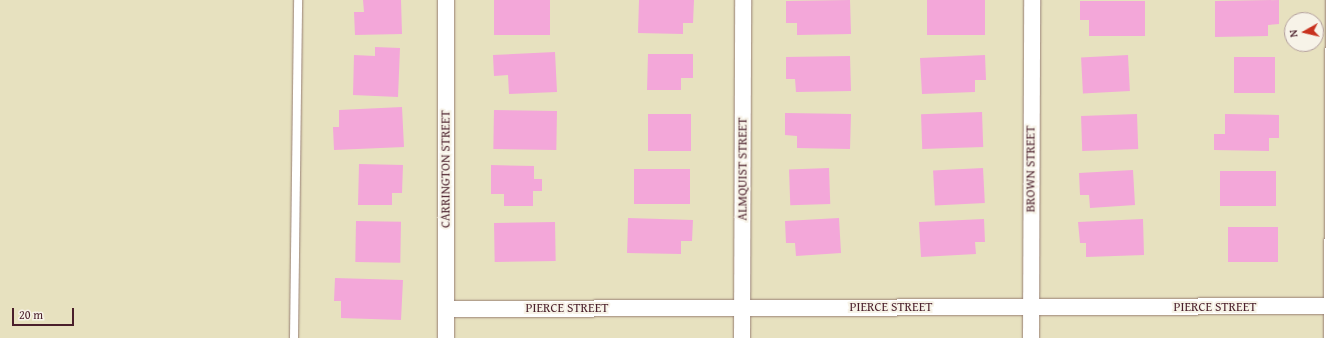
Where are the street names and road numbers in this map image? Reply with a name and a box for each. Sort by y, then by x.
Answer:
street label: CARRINGTON STREET [438,110,454,228]
street label: ALMQUIST STREET [735,117,751,221]
street label: BROWN STREET [1023,126,1039,212]
street label: PIERCE STREET [849,299,933,315]
street label: PIERCE STREET [1173,299,1257,315]
street label: PIERCE STREET [525,300,609,316]

